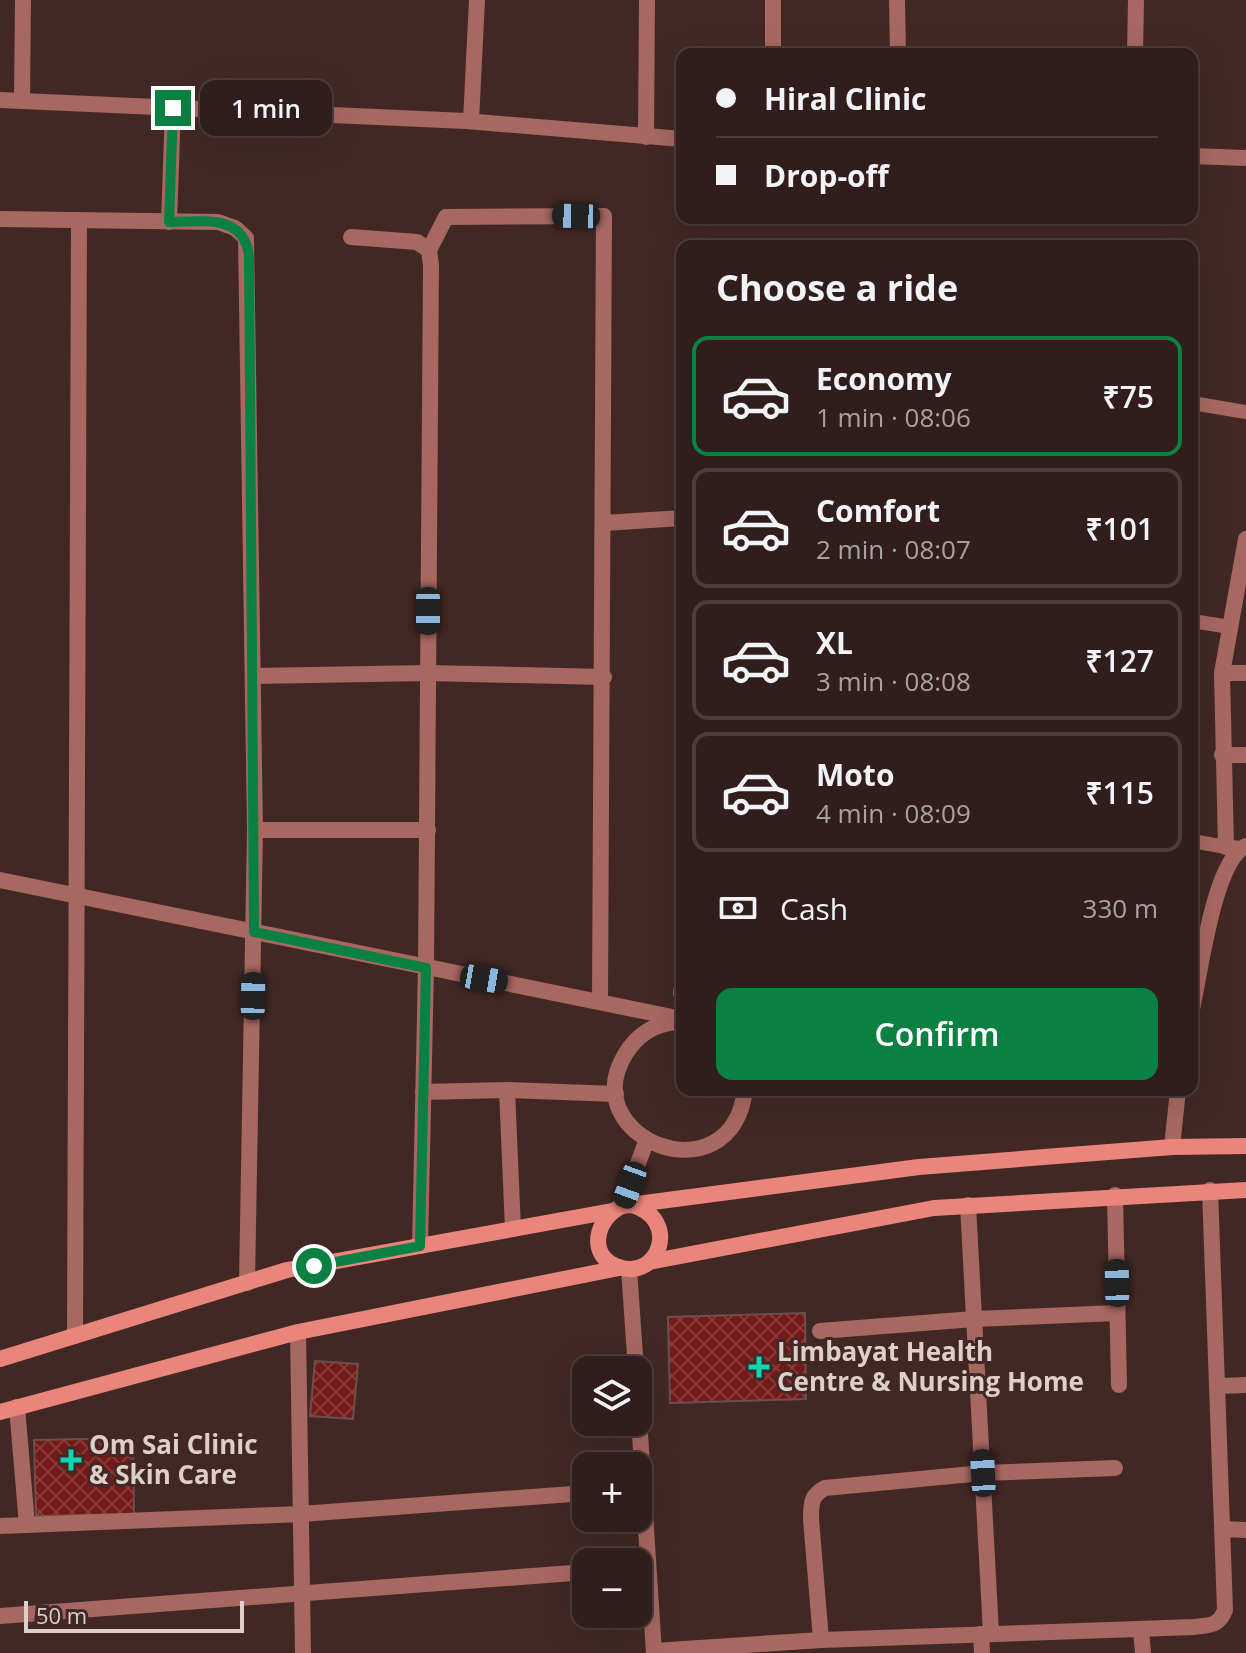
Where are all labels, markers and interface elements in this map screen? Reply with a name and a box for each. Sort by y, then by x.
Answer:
text: Hiral Clinic [764,78,927,119]
callout: 1 min [201,80,333,136]
route end [155,90,191,126]
text: 1 min [231,90,301,126]
text: Drop-off [764,155,889,196]
car [552,204,600,228]
text: Choose a ride [716,263,958,312]
text: Economy [816,358,952,399]
icon: car [720,360,792,432]
text: ₹75 [1103,376,1154,417]
text: 1 min · 08:06 [816,399,971,435]
text: Comfort [816,490,940,531]
icon: car [720,492,792,564]
text: ₹101 [1085,508,1154,549]
text: 2 min · 08:07 [816,531,971,567]
car [416,587,440,635]
text: XL [816,622,853,663]
icon: car [720,624,792,696]
text: ₹127 [1085,640,1154,681]
text: 3 min · 08:08 [816,663,971,699]
text: Moto [816,754,894,795]
icon: car [720,756,792,828]
text: ₹115 [1085,772,1154,813]
text: 4 min · 08:09 [816,795,971,831]
icon: cash [716,886,760,930]
text: Cash [780,888,848,929]
text: 330 m [1083,890,1158,926]
car [458,963,510,995]
car [241,972,265,1020]
button: Confirm [716,988,1158,1080]
car [611,1158,649,1212]
route start [296,1248,332,1284]
car [1105,1259,1129,1307]
place label: Limbayat Health Centre & Nursing Home [777,1333,1084,1399]
map controls [572,1356,652,1628]
button: layers [572,1356,652,1436]
marker: Limbayat Health Centre & Nursing Home [748,1356,770,1378]
place label: Om Sai Clinic & Skin Care [89,1426,258,1492]
car [970,1448,996,1498]
marker: Om Sai Clinic & Skin Care [60,1449,82,1471]
button: + [572,1452,652,1532]
button: − [572,1548,652,1628]
scale bar [24,1597,244,1633]
text: 50 m [36,1600,87,1630]

